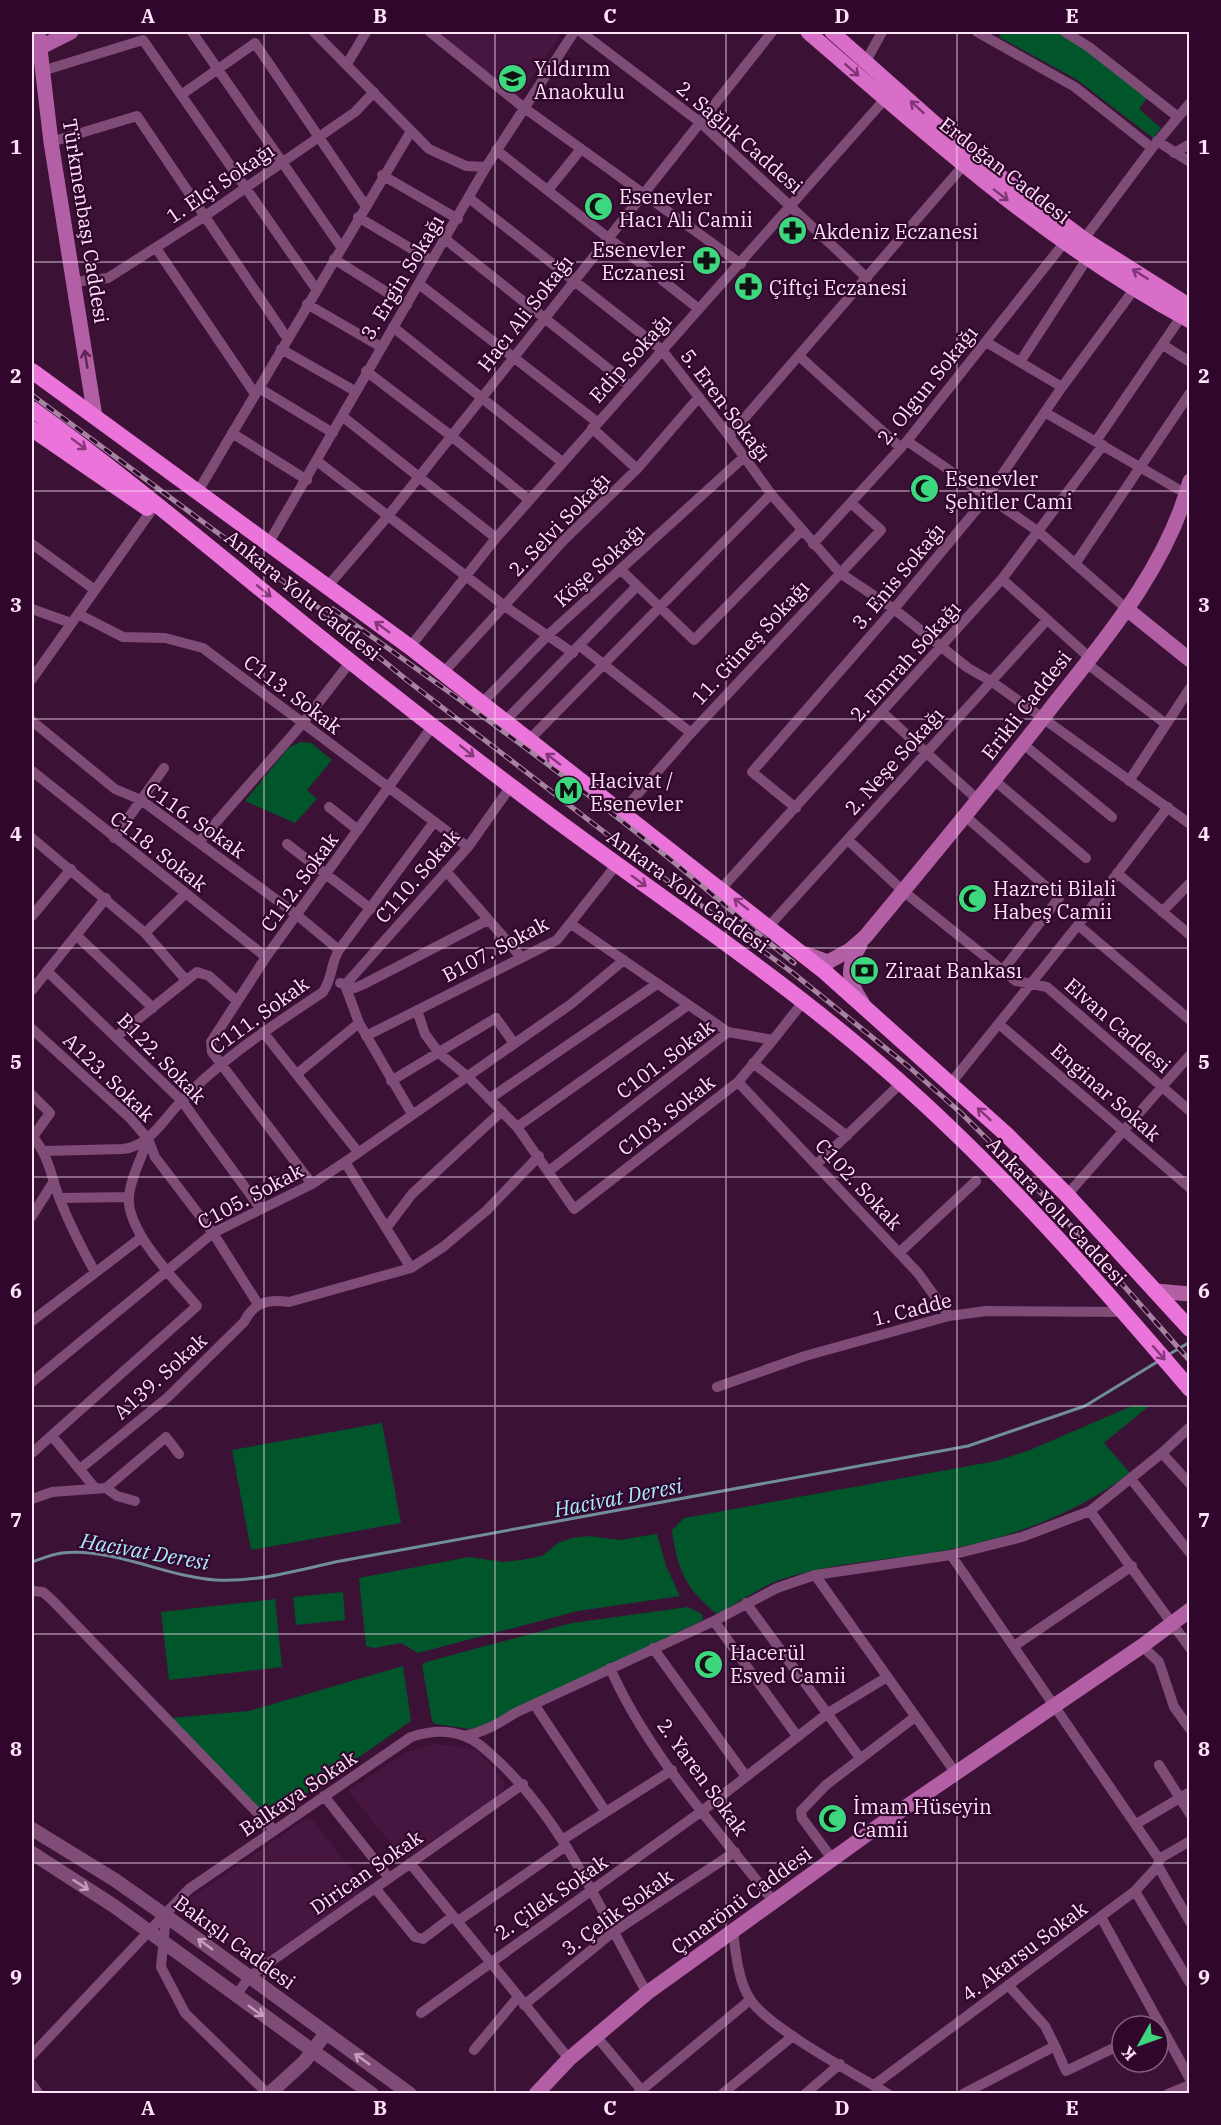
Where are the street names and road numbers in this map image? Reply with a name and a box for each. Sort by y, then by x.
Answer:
street label: 2. Sağlık Caddesi [671,75,809,199]
street label: Erdoğan Caddesi [934,110,1076,230]
street label: Türkmenbaşı Caddesi [56,117,116,325]
street label: 1. Elçi Sokağı [161,137,279,229]
street label: 3. Ergin Sokağı [354,210,450,344]
street label: Hacı Ali Sokağı [471,249,579,377]
street label: Edip Sokağı [583,308,677,408]
street label: 2. Olgun Sokağı [871,320,983,450]
street label: 5. Eren Sokağı [675,343,777,467]
street label: 2. Selvi Sokağı [502,466,616,582]
street label: Köşe Sokağı [548,517,650,613]
street label: 3. Enis Sokağı [846,517,950,635]
street label: Ankara Yolu Caddesi [219,523,387,667]
street label: 11. Güneş Sokağı [685,574,815,710]
street label: 2. Emrah Sokağı [844,595,966,727]
street label: Erikli Caddesi [975,645,1077,765]
street label: C113. Sokak [238,648,348,740]
street label: 2. Neşe Sokağı [838,701,950,821]
street label: C116. Sokak [141,776,252,865]
street label: C118. Sokak [105,805,213,898]
street label: C110. Sokak [369,823,466,929]
street label: Ankara Yolu Caddesi [602,823,774,959]
street label: C112. Sokak [254,827,344,937]
street label: B107. Sokak [437,910,553,988]
street label: C111. Sokak [204,970,314,1060]
street label: Elvan Caddesi [1059,971,1177,1079]
street label: B122. Sokak [112,1007,212,1110]
street label: C101. Sokak [610,1013,720,1105]
street label: A123. Sokak [58,1027,161,1128]
street label: Enginar Sokak [1045,1037,1167,1147]
street label: C103. Sokak [612,1068,720,1161]
street label: Ankara Yolu Caddesi [981,1131,1133,1291]
street label: C102. Sokak [809,1132,909,1236]
street label: C105. Sokak [192,1157,308,1235]
street label: 1. Cadde [870,1286,954,1332]
street label: A139. Sokak [107,1327,213,1425]
street label: 2. Yaren Sokak [651,1713,755,1841]
street label: Balkaya Sokak [234,1744,362,1842]
street label: Dirican Sokak [304,1823,428,1921]
street label: Çınarönü Caddesi [665,1840,817,1960]
street label: 2. Çilek Sokak [489,1848,613,1946]
street label: 3. Çelik Sokak [556,1862,678,1962]
street label: Bakışlı Caddesi [169,1889,301,1995]
street label: 4. Akarsu Sokak [956,1895,1093,2007]

